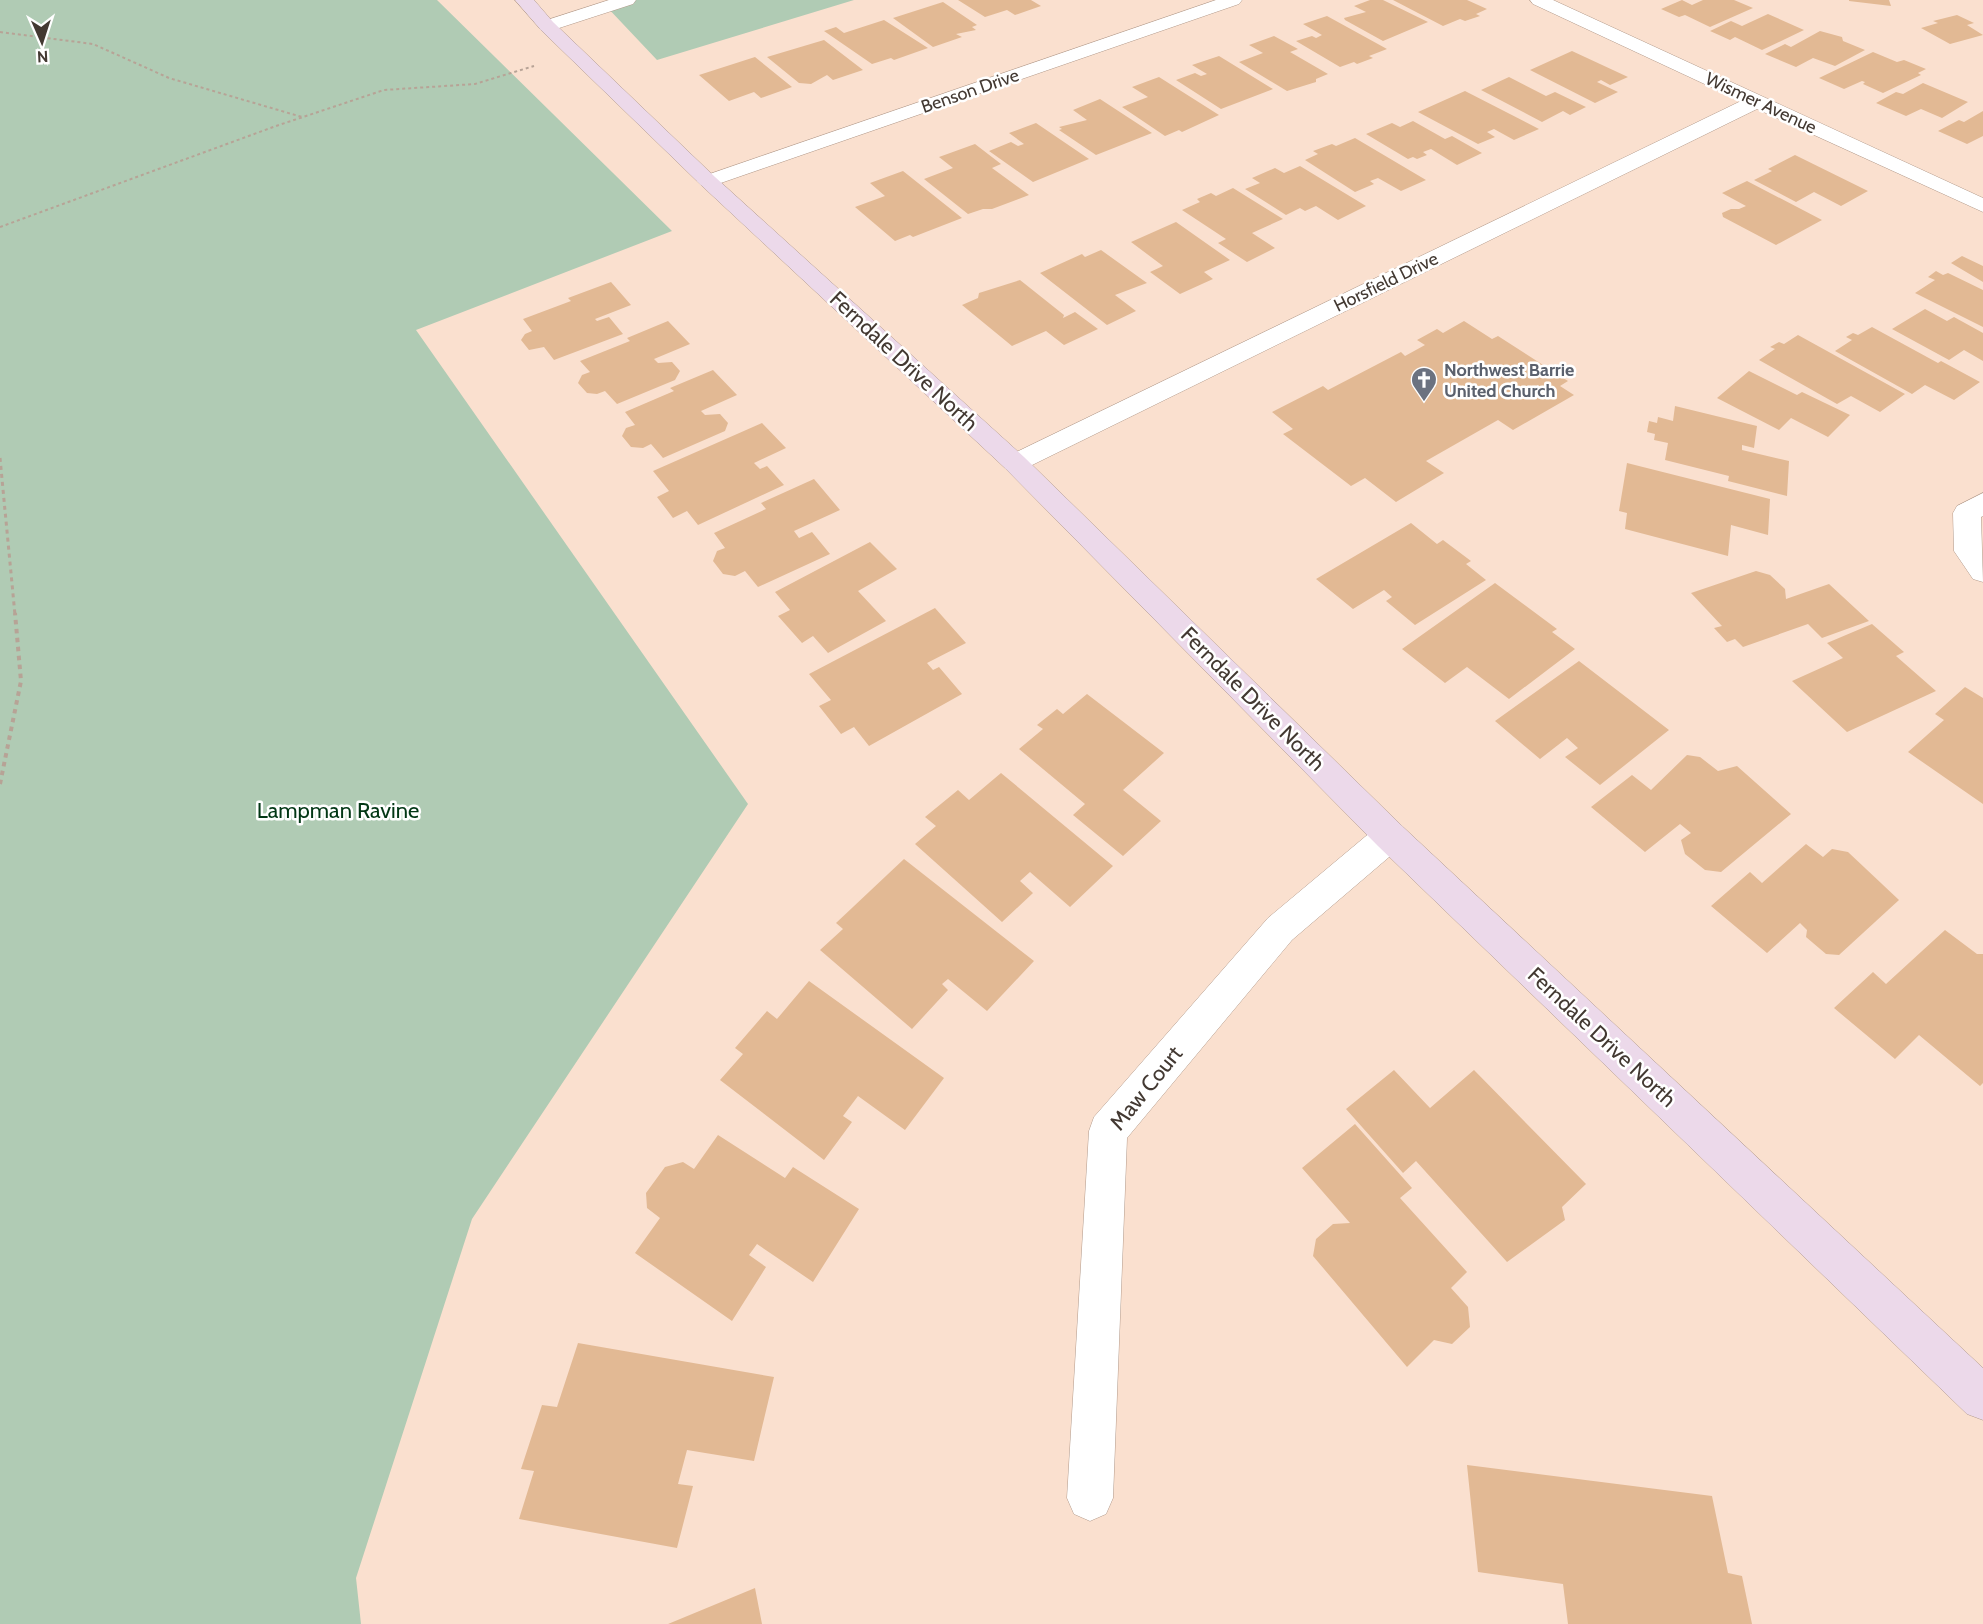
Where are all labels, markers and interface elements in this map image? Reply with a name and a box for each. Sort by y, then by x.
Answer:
north arrow [12,12,72,72]
text: N [37,47,49,66]
street label: Benson Drive [918,64,1022,118]
street label: Wismer Avenue [1702,68,1820,138]
street label: Horsfield Drive [1330,247,1442,317]
street label: Ferndale Drive North [824,285,984,437]
place label: Northwest Barrie United Church [1444,359,1574,402]
church icon: Northwest Barrie United Church [1409,365,1439,403]
street label: Ferndale Drive North [1175,621,1331,777]
park label: Lampman Ravine [257,797,419,824]
street label: Ferndale Drive North [1522,961,1682,1113]
street label: Maw Court [1104,1040,1188,1135]

